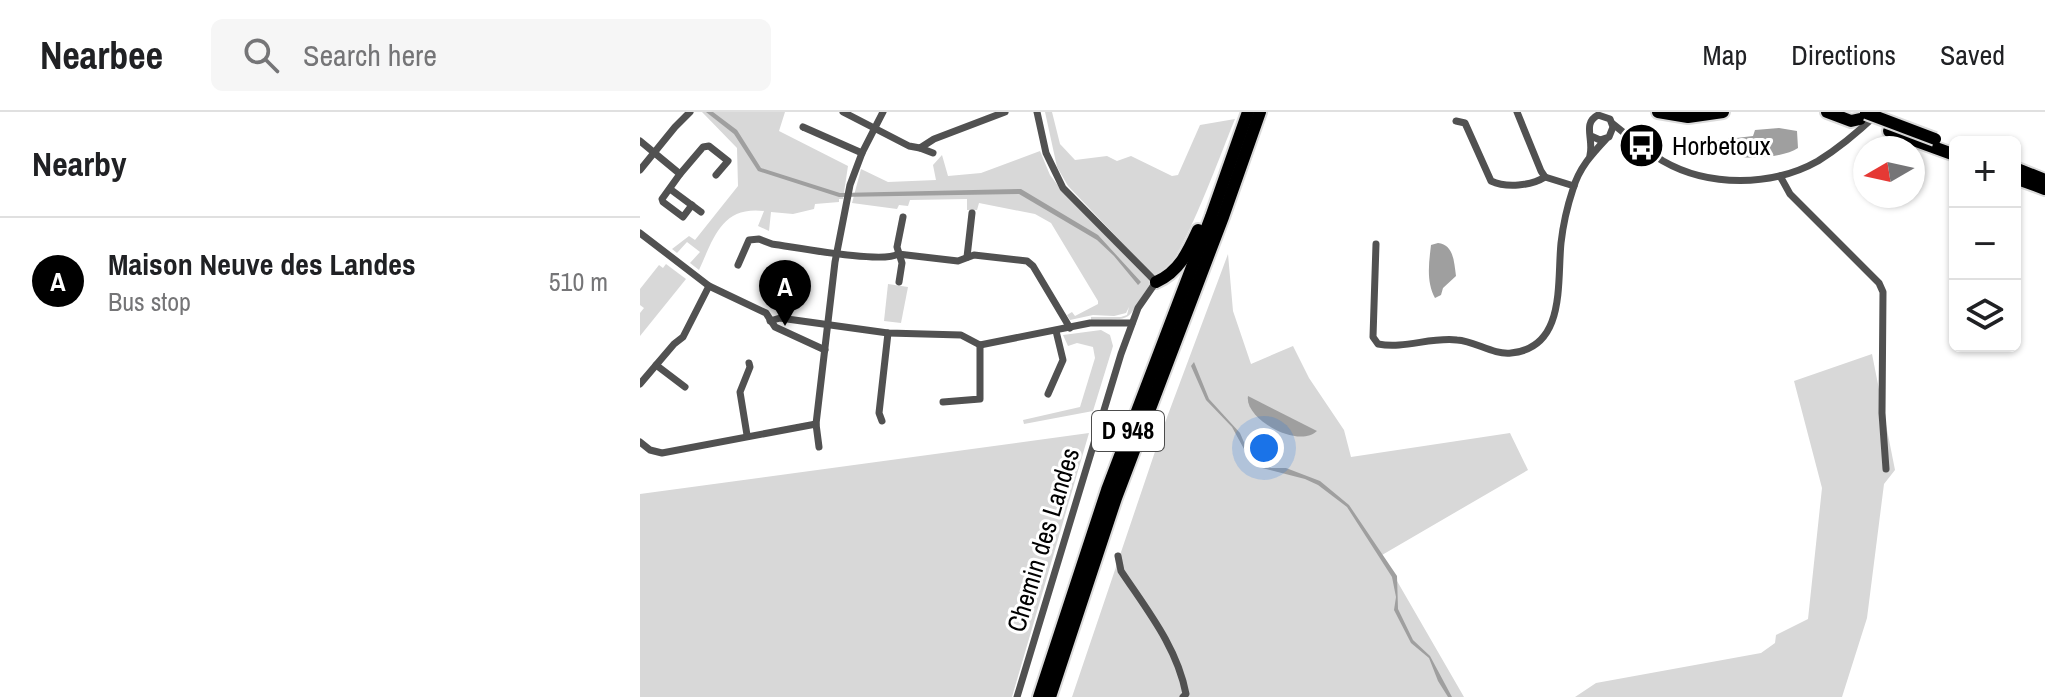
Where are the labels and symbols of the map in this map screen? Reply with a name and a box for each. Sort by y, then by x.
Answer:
bus stop icon: Horbetoux [1617,122,1665,170]
place label: Horbetoux [1672,128,1771,163]
north arrow [1853,136,1925,208]
pin: A [759,260,811,326]
road number: D 948 [1092,411,1164,451]
your location [1244,428,1284,468]
street label: Chemin des Landes [998,443,1087,636]

